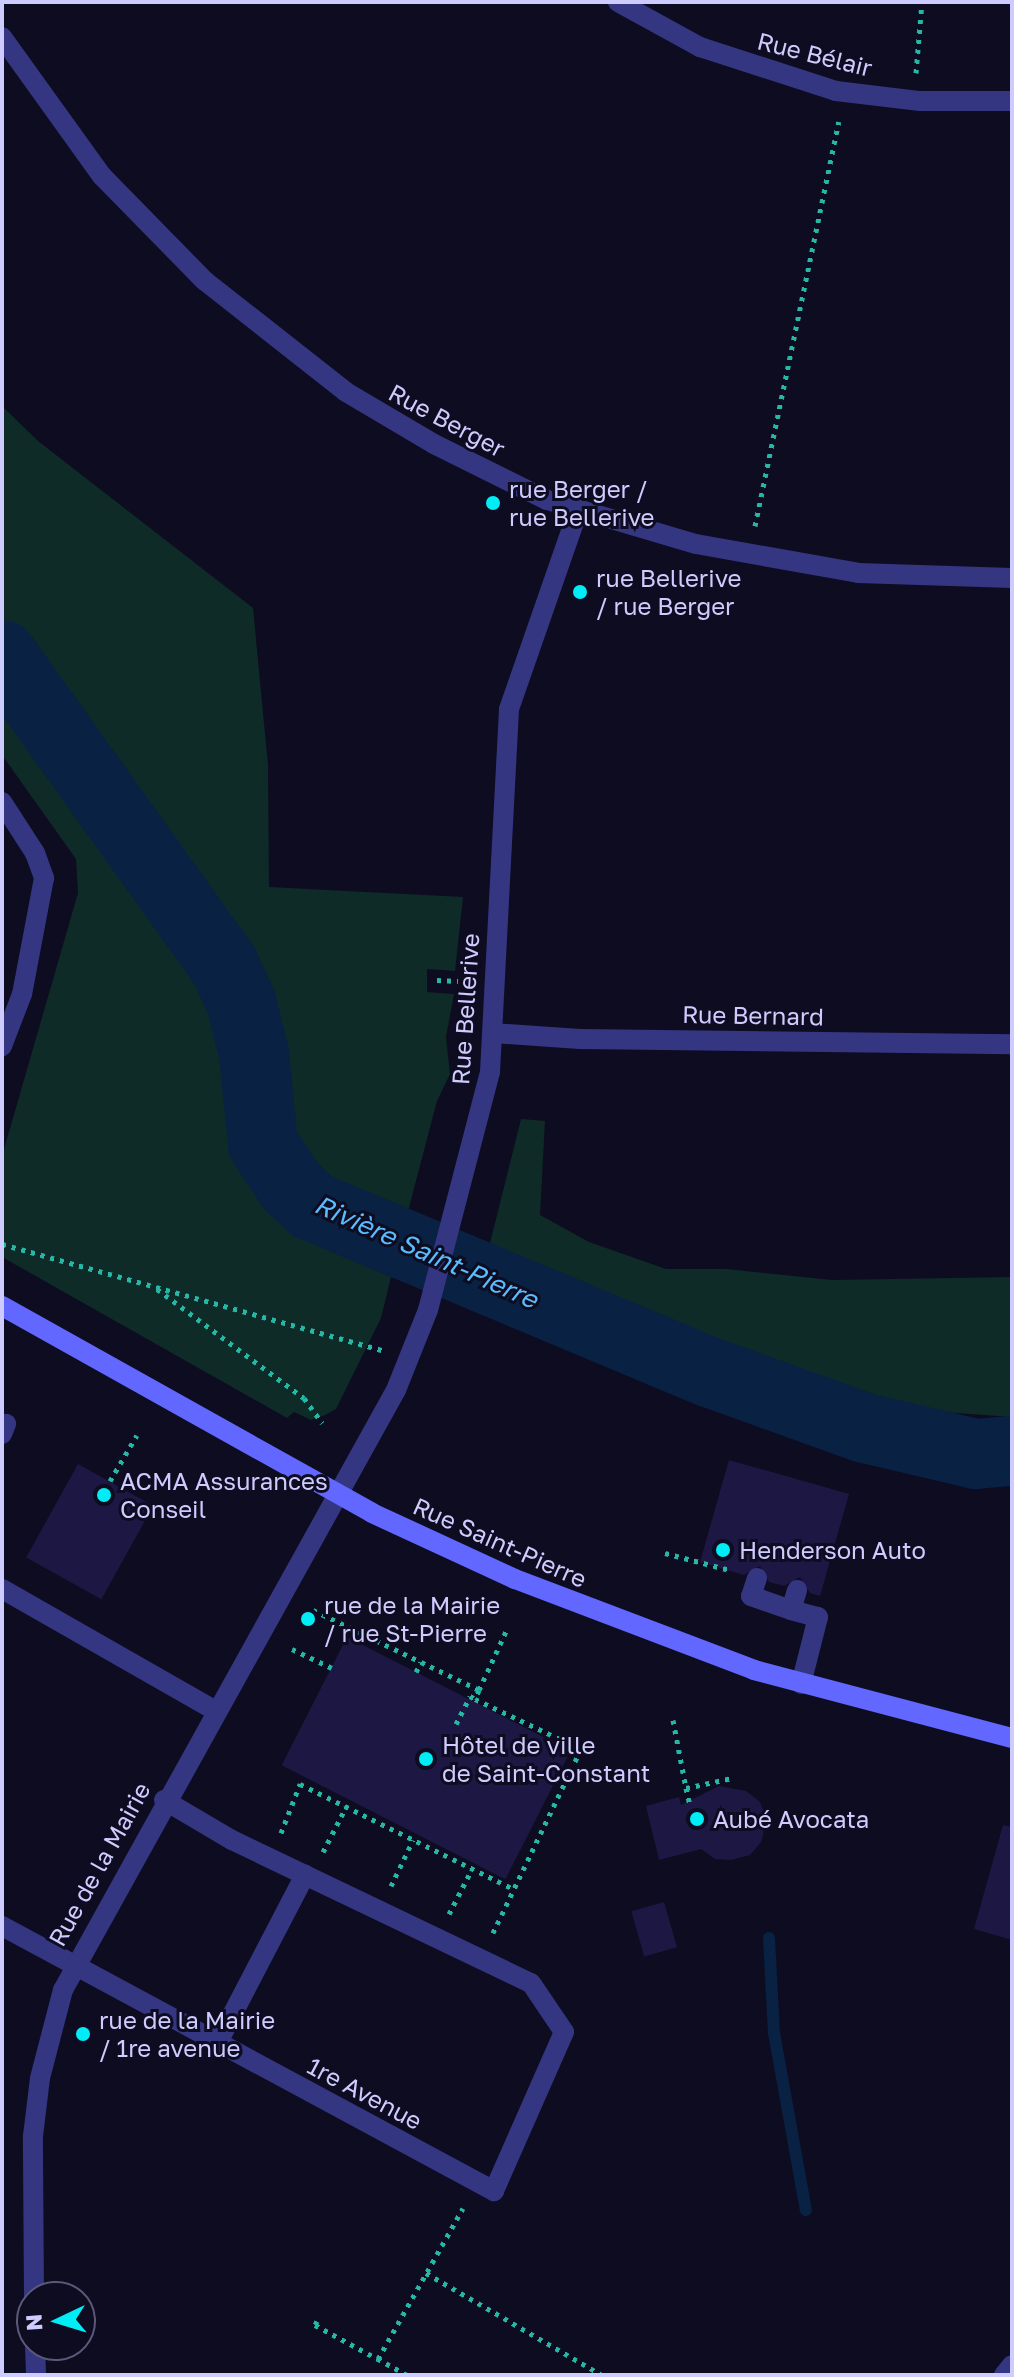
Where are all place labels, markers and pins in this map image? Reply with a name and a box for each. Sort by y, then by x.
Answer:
place label: rue Berger / rue Bellerive [509,475,655,531]
marker: rue Berger / rue Bellerive [484,494,502,512]
place label: rue Bellerive / rue Berger [596,564,742,620]
marker: rue Bellerive / rue Berger [571,583,589,601]
place label: ACMA Assurances Conseil [120,1467,328,1523]
marker: ACMA Assurances Conseil [95,1486,113,1504]
place label: Henderson Auto [739,1536,926,1564]
marker: Henderson Auto [714,1541,732,1559]
place label: rue de la Mairie / rue St-Pierre [324,1591,500,1647]
marker: rue de la Mairie / rue St-Pierre [299,1610,317,1628]
place label: Hôtel de ville de Saint-Constant [442,1731,650,1787]
marker: Hôtel de ville de Saint-Constant [417,1750,435,1768]
place label: Aubé Avocata [713,1805,869,1833]
marker: Aubé Avocata [688,1810,706,1828]
place label: rue de la Mairie / 1re avenue [99,2006,275,2062]
marker: rue de la Mairie / 1re avenue [74,2025,92,2043]

